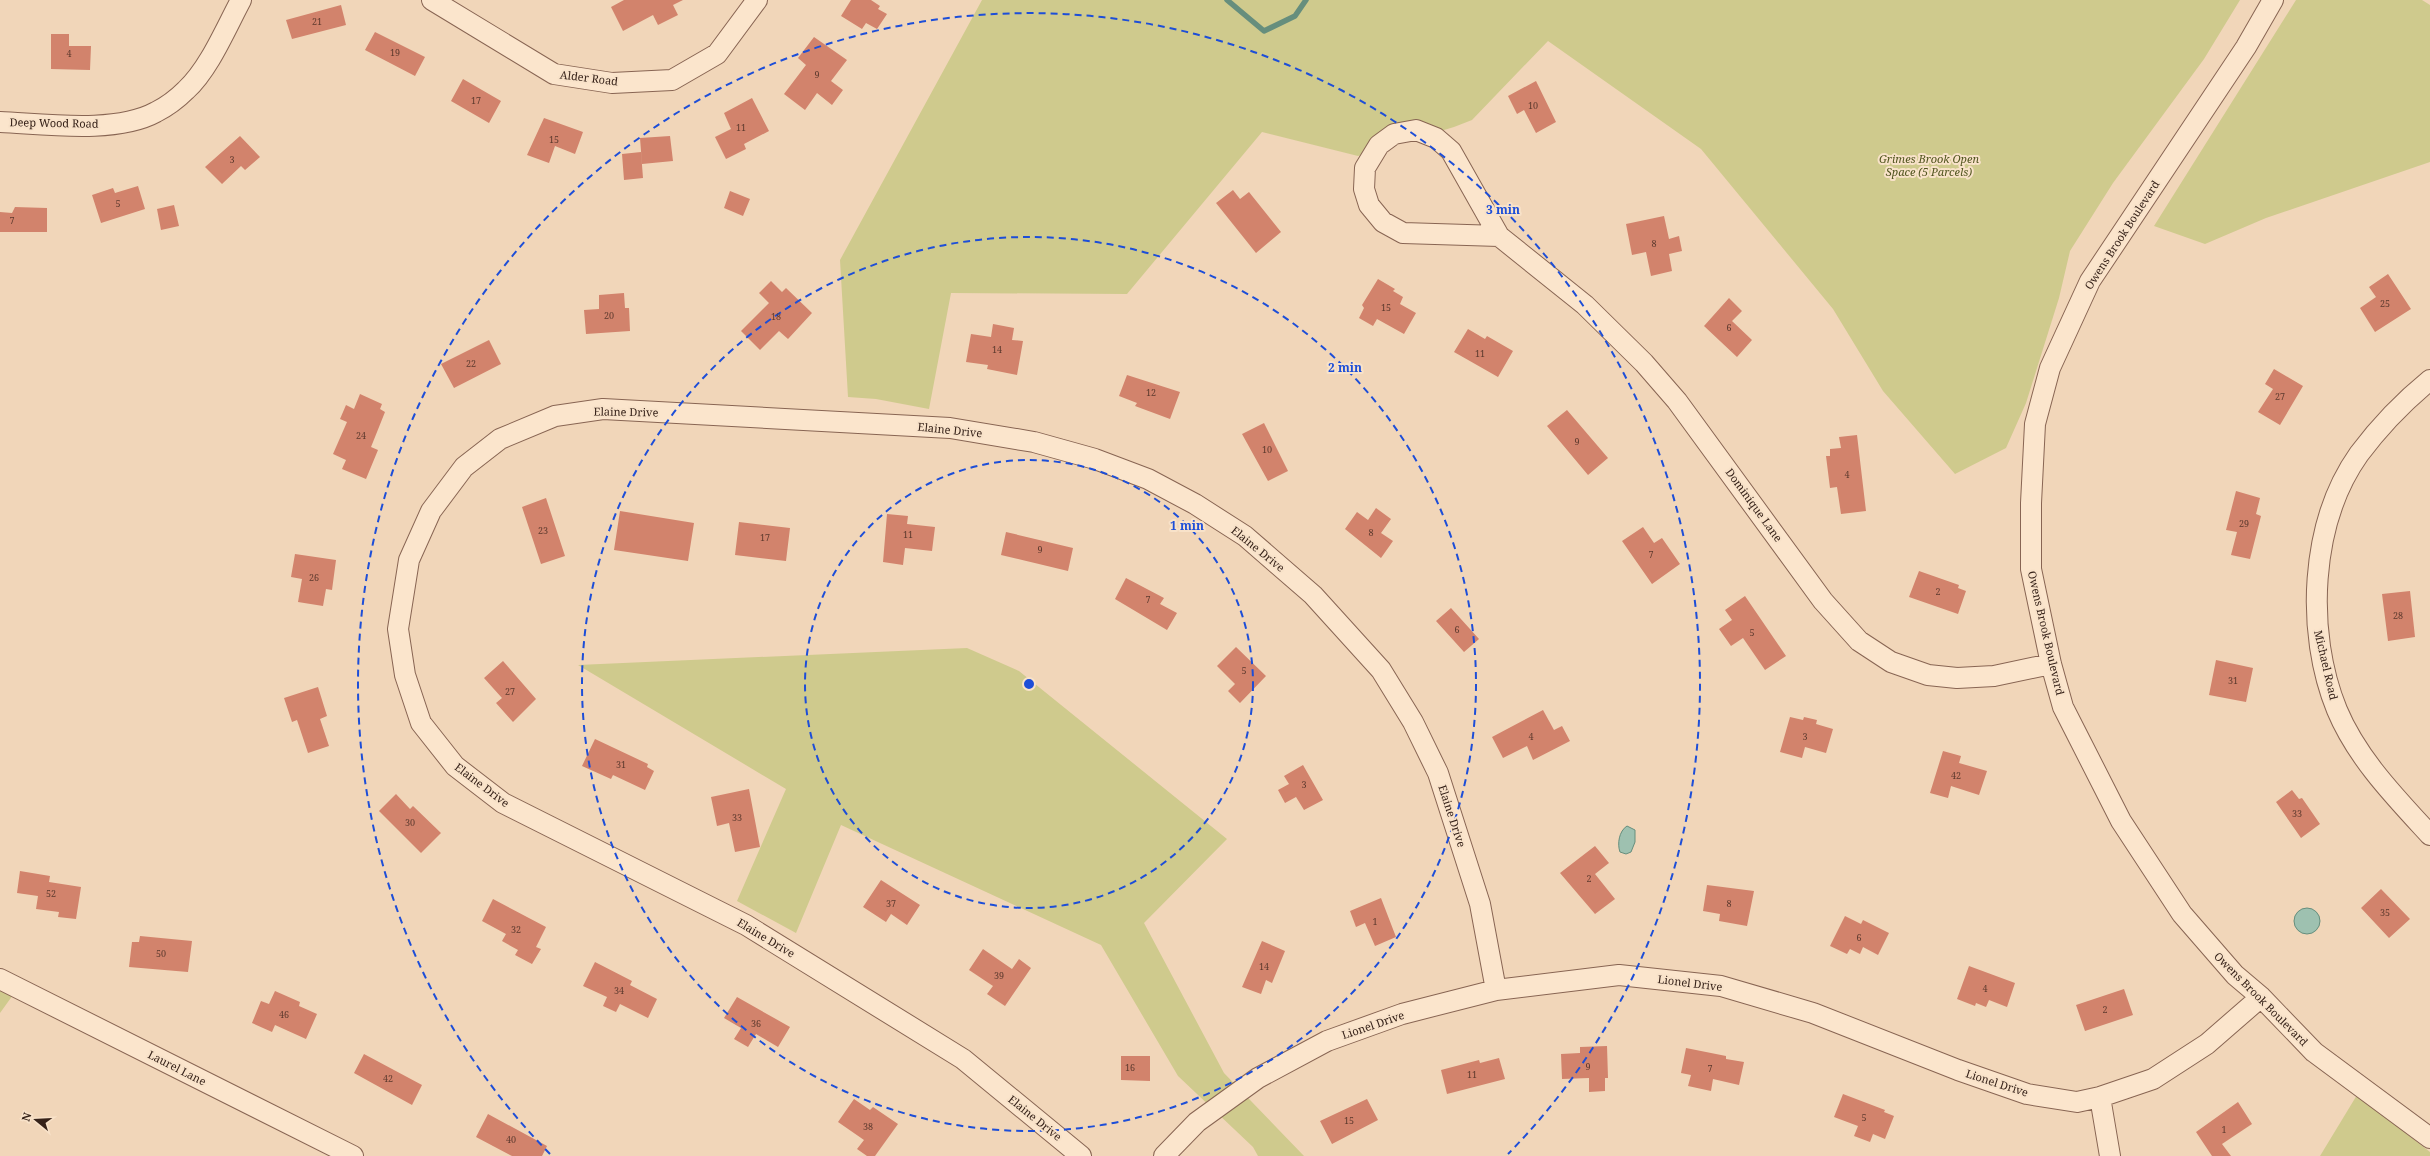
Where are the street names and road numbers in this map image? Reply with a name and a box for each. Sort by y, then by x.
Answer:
street label: Alder Road [559,67,619,89]
street label: Deep Wood Road [9,114,99,131]
street label: Owens Brook Boulevard [2081,177,2163,292]
street label: Elaine Drive [593,403,659,420]
street label: Elaine Drive [917,419,983,440]
street label: Dominique Lane [1723,465,1786,545]
street label: Elaine Drive [1228,522,1288,575]
street label: Owens Brook Boulevard [2025,569,2068,697]
street label: Michael Road [2311,629,2342,701]
street label: Elaine Drive [452,759,513,810]
street label: Elaine Drive [1435,783,1470,849]
street label: Elaine Drive [735,914,798,961]
street label: Owens Brook Boulevard [2211,948,2312,1049]
street label: Lionel Drive [1657,971,1723,994]
street label: Lionel Drive [1340,1007,1406,1042]
street label: Laurel Lane [146,1046,209,1089]
street label: Lionel Drive [1964,1065,2030,1100]
street label: Elaine Drive [1005,1091,1065,1144]

